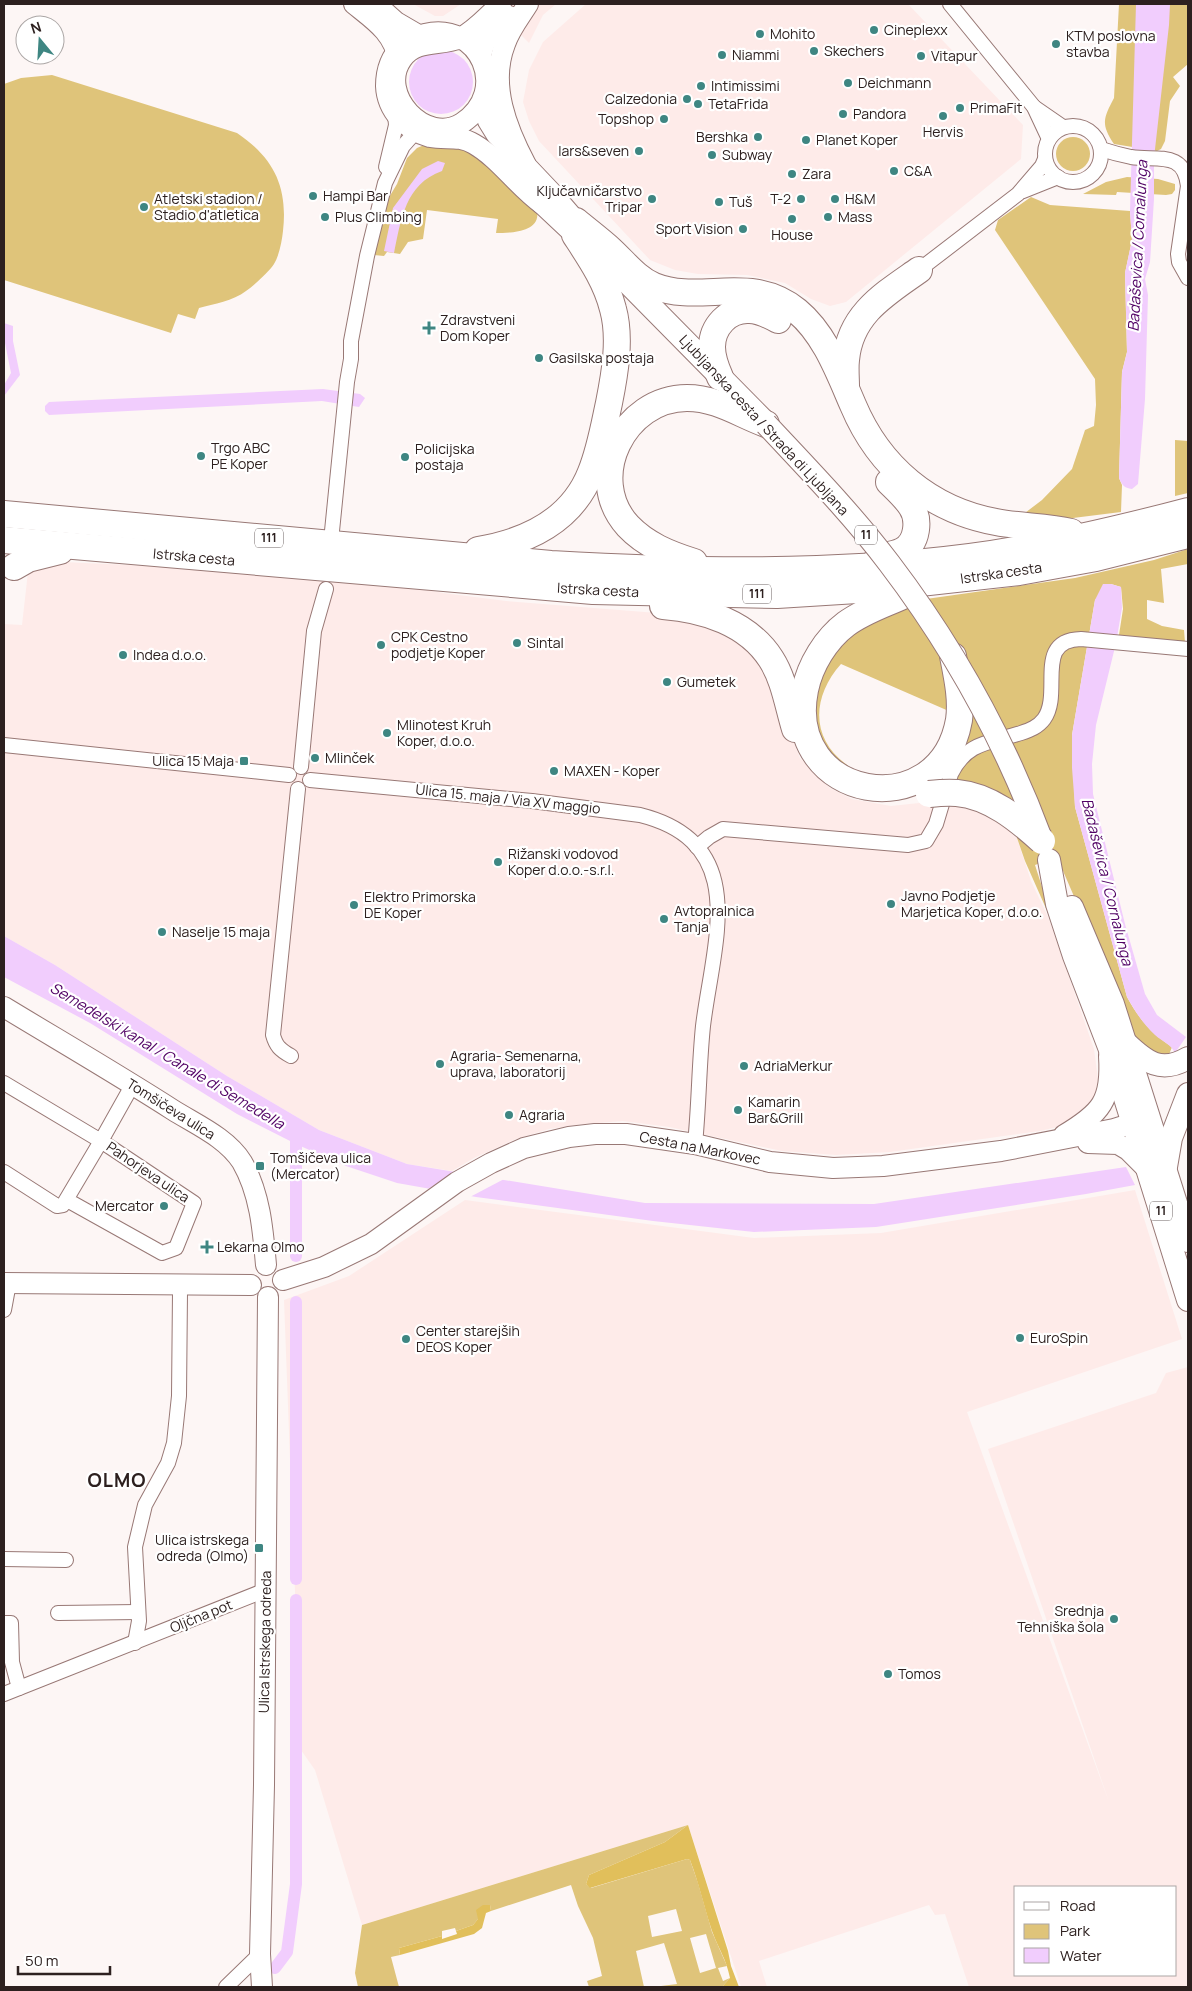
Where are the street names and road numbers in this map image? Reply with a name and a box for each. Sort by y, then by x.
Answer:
street label: Ljubljanska cesta / Strada di Ljubljana [675,330,853,519]
road number: 11 [855,526,877,544]
road number: 111 [255,528,283,548]
street label: Istrska cesta [152,543,236,570]
street label: Istrska cesta [959,557,1043,588]
street label: Istrska cesta [556,578,640,601]
road number: 111 [743,584,771,604]
street label: Ulica 15. maja / Via XV maggio [415,779,602,818]
street label: Tomšičeva ulica [123,1074,219,1143]
street label: Cesta na Markovec [638,1126,762,1169]
street label: Pahorjeva ulica [103,1137,194,1206]
road number: 11 [1150,1202,1172,1220]
street label: Ulica Istrskega odreda [254,1571,275,1713]
street label: Oljčna pot [167,1594,235,1637]

